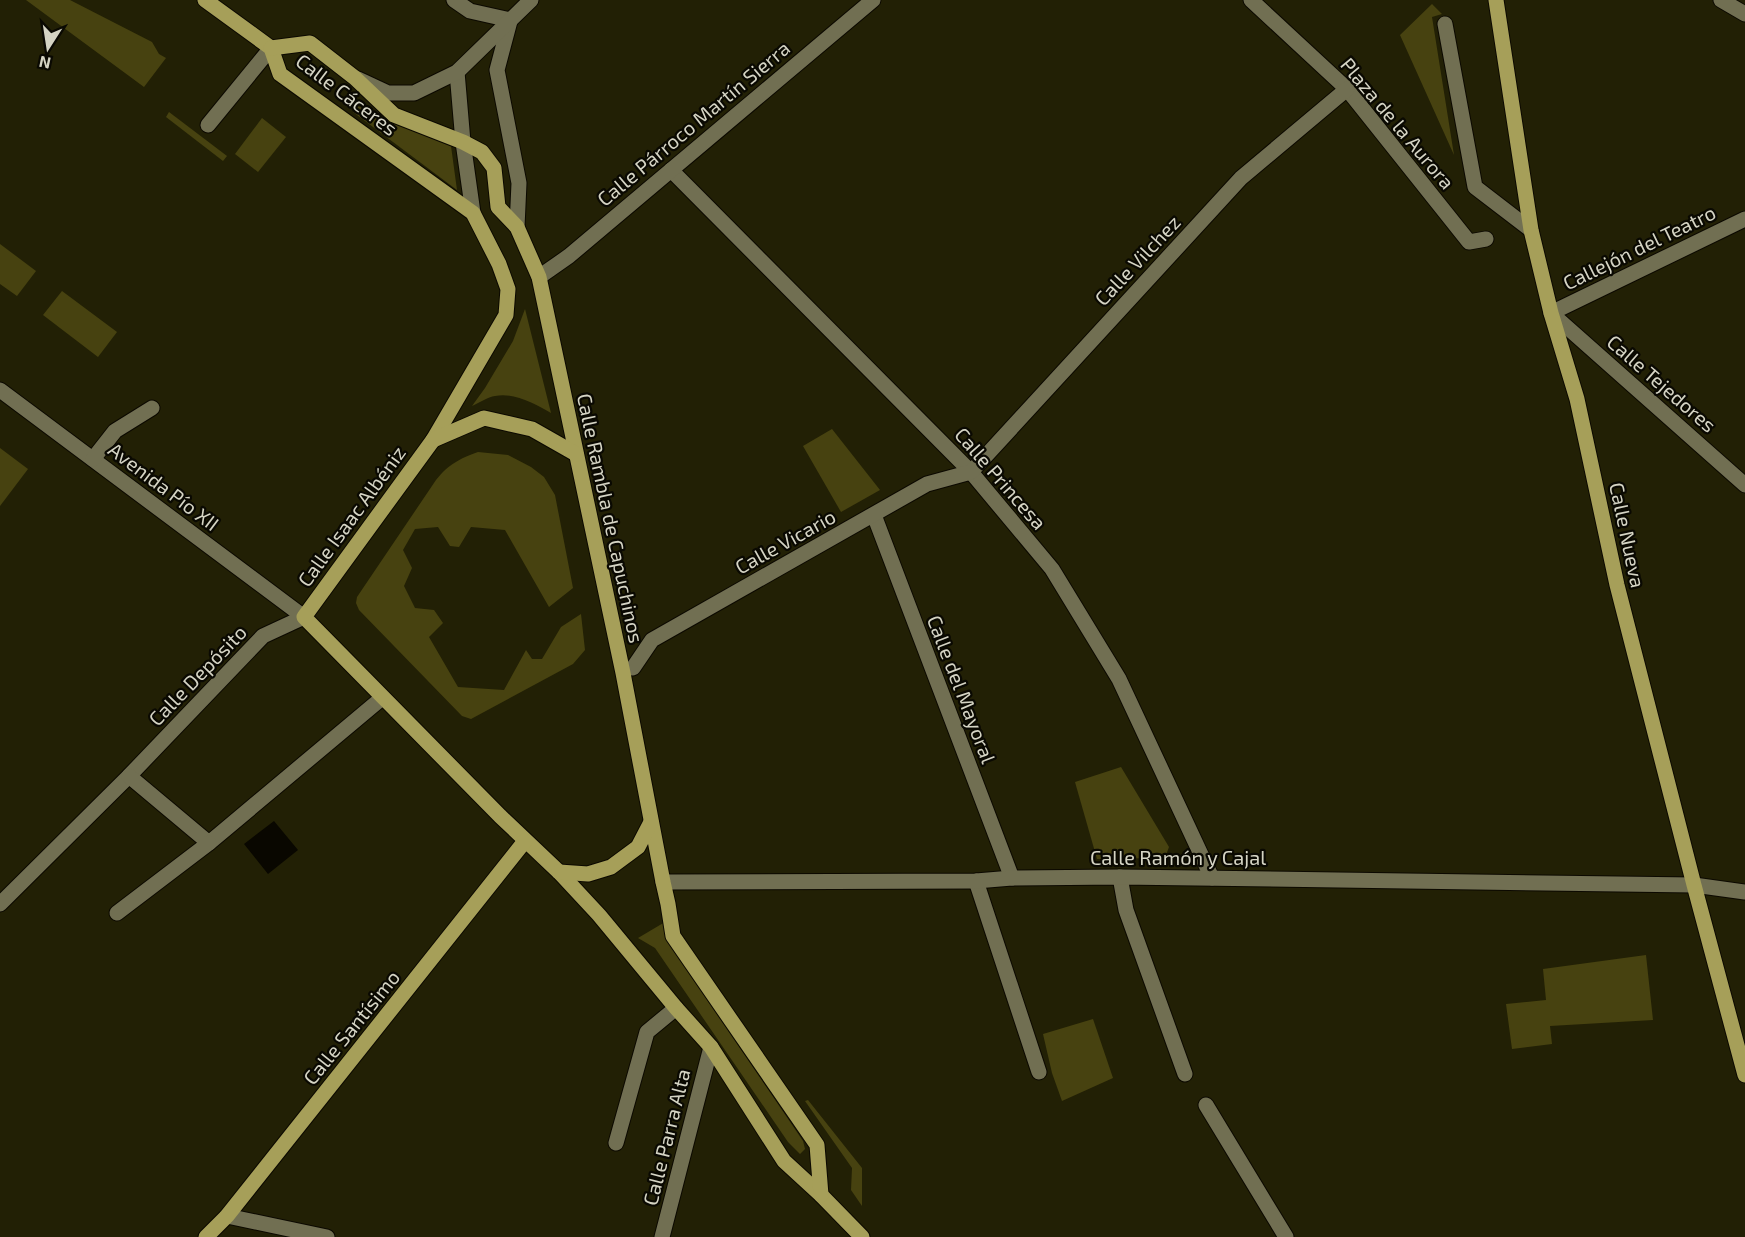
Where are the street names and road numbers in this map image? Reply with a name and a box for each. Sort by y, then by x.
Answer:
street label: Calle Párroco Martín Sierra [592,35,794,211]
street label: Calle Cáceres [292,48,402,140]
street label: Plaza de la Aurora [1336,53,1460,193]
street label: Callejón del Teatro [1559,200,1719,294]
street label: Calle Vilchez [1089,210,1185,310]
street label: Calle Tejedores [1603,329,1721,437]
street label: Calle Rambla de Capuchinos [573,391,649,645]
street label: Calle Princesa [950,422,1052,534]
street label: Avenida Pío XII [104,437,224,535]
street label: Calle Isaac Albéniz [292,441,410,591]
street label: Calle Nueva [1605,480,1651,590]
street label: Calle Vicario [731,504,839,578]
street label: Calle del Mayoral [923,611,1001,767]
street label: Calle Depósito [143,620,251,730]
street label: Calle Ramón y Cajal [1090,845,1266,869]
street label: Calle Santísimo [298,965,404,1089]
street label: Calle Parra Alta [637,1066,695,1208]

